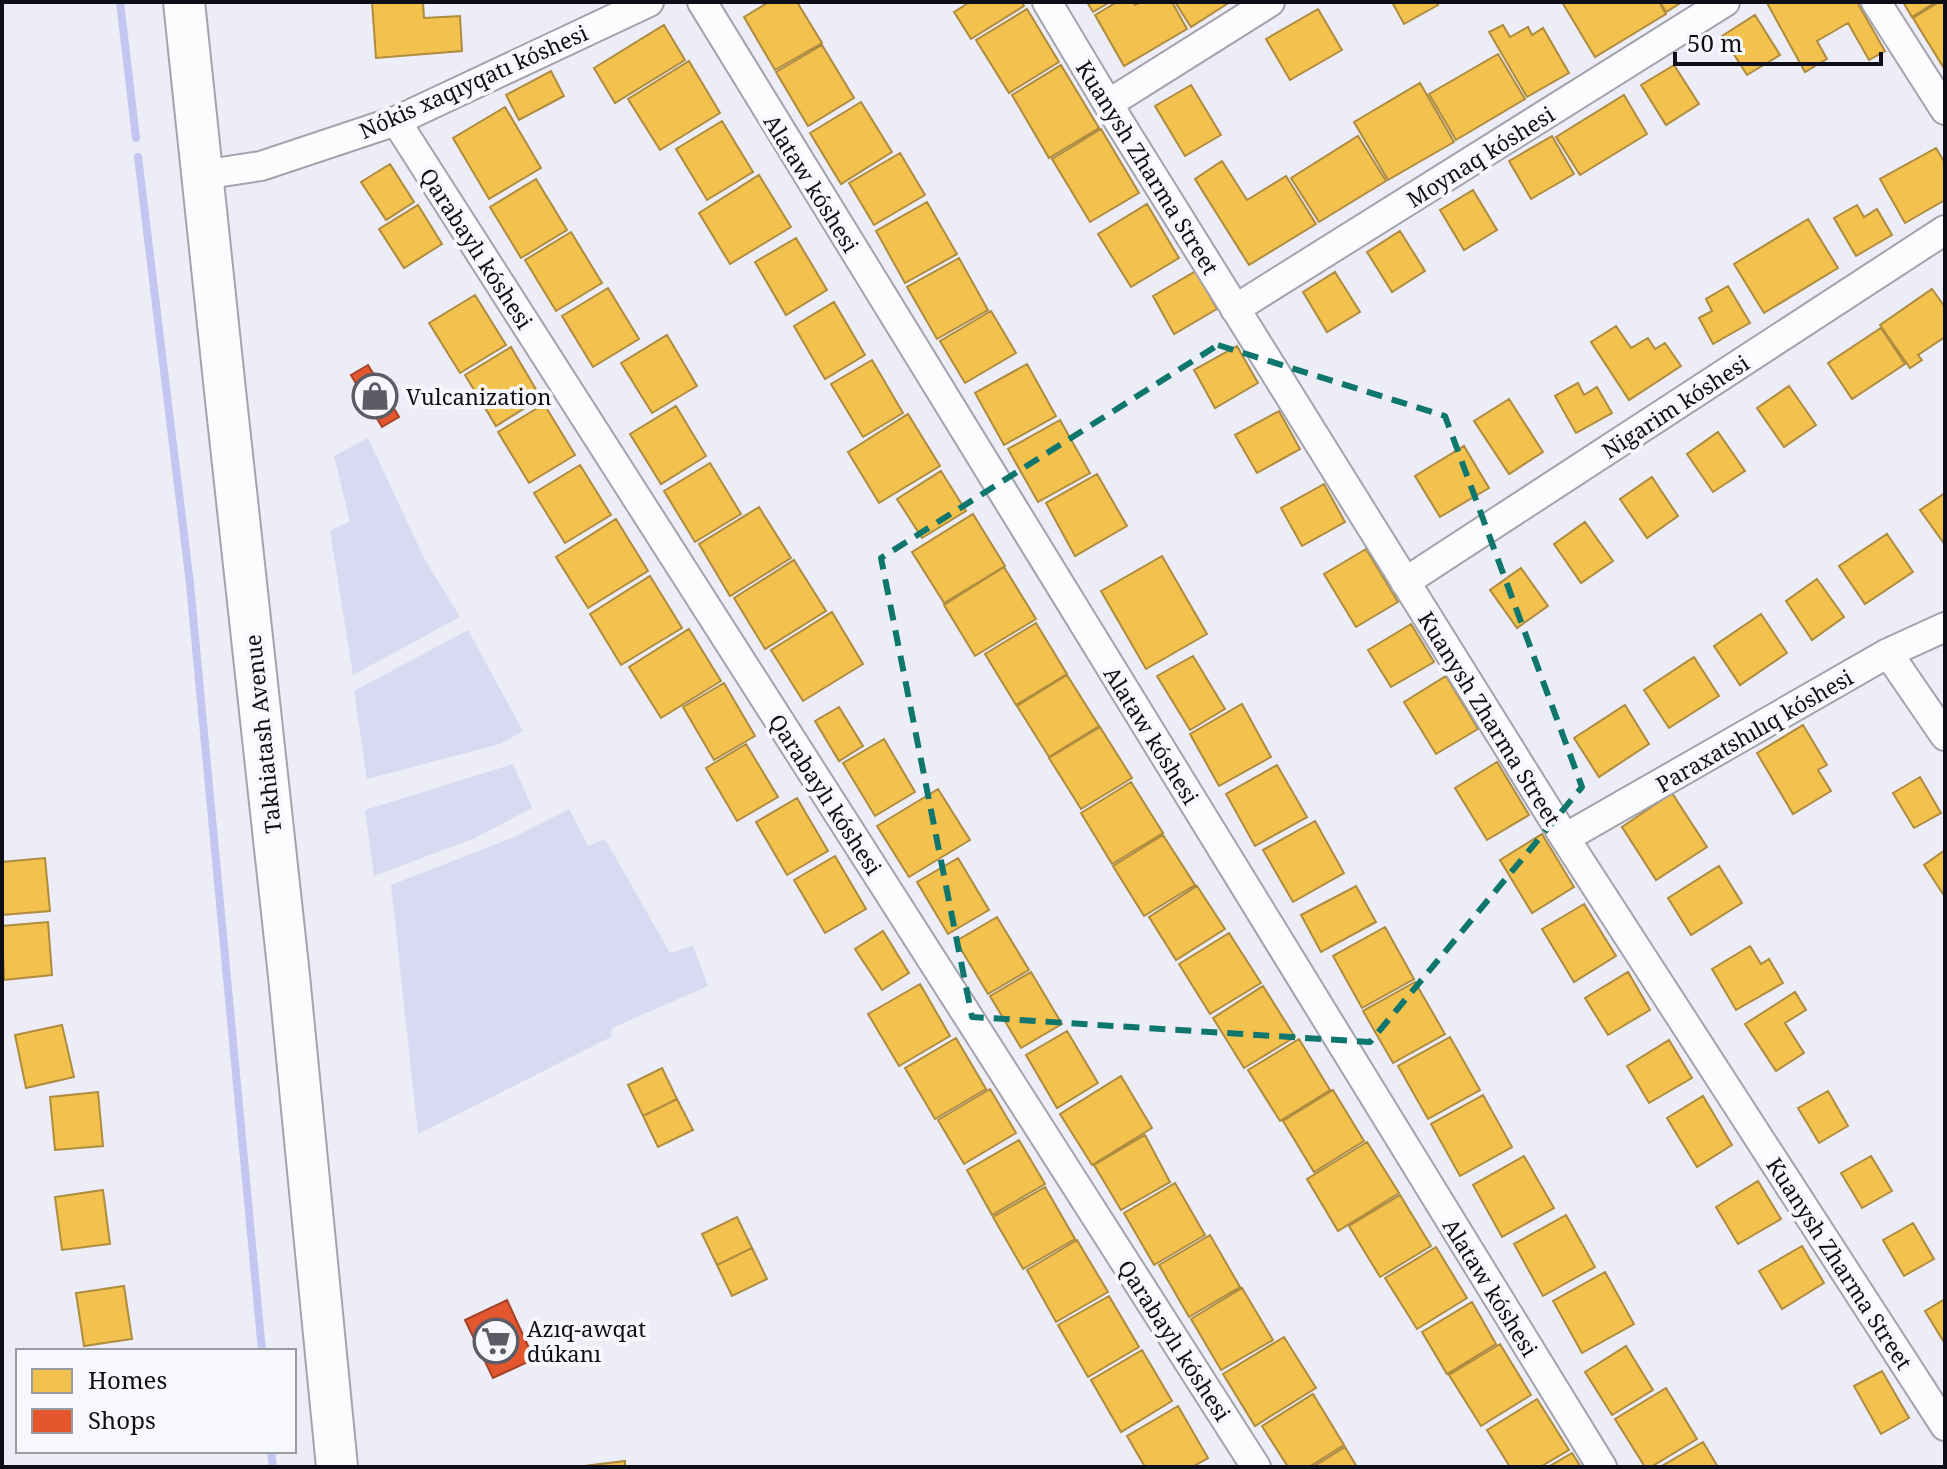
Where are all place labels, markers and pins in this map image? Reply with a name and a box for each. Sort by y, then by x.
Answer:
shop icon: Vulcanization [351,372,399,420]
place label: Vulcanization [406,381,551,411]
place label: Azıq-awqat dúkanı [527,1313,646,1368]
supermarket icon: Azıq-awqat dúkanı [472,1317,520,1365]

